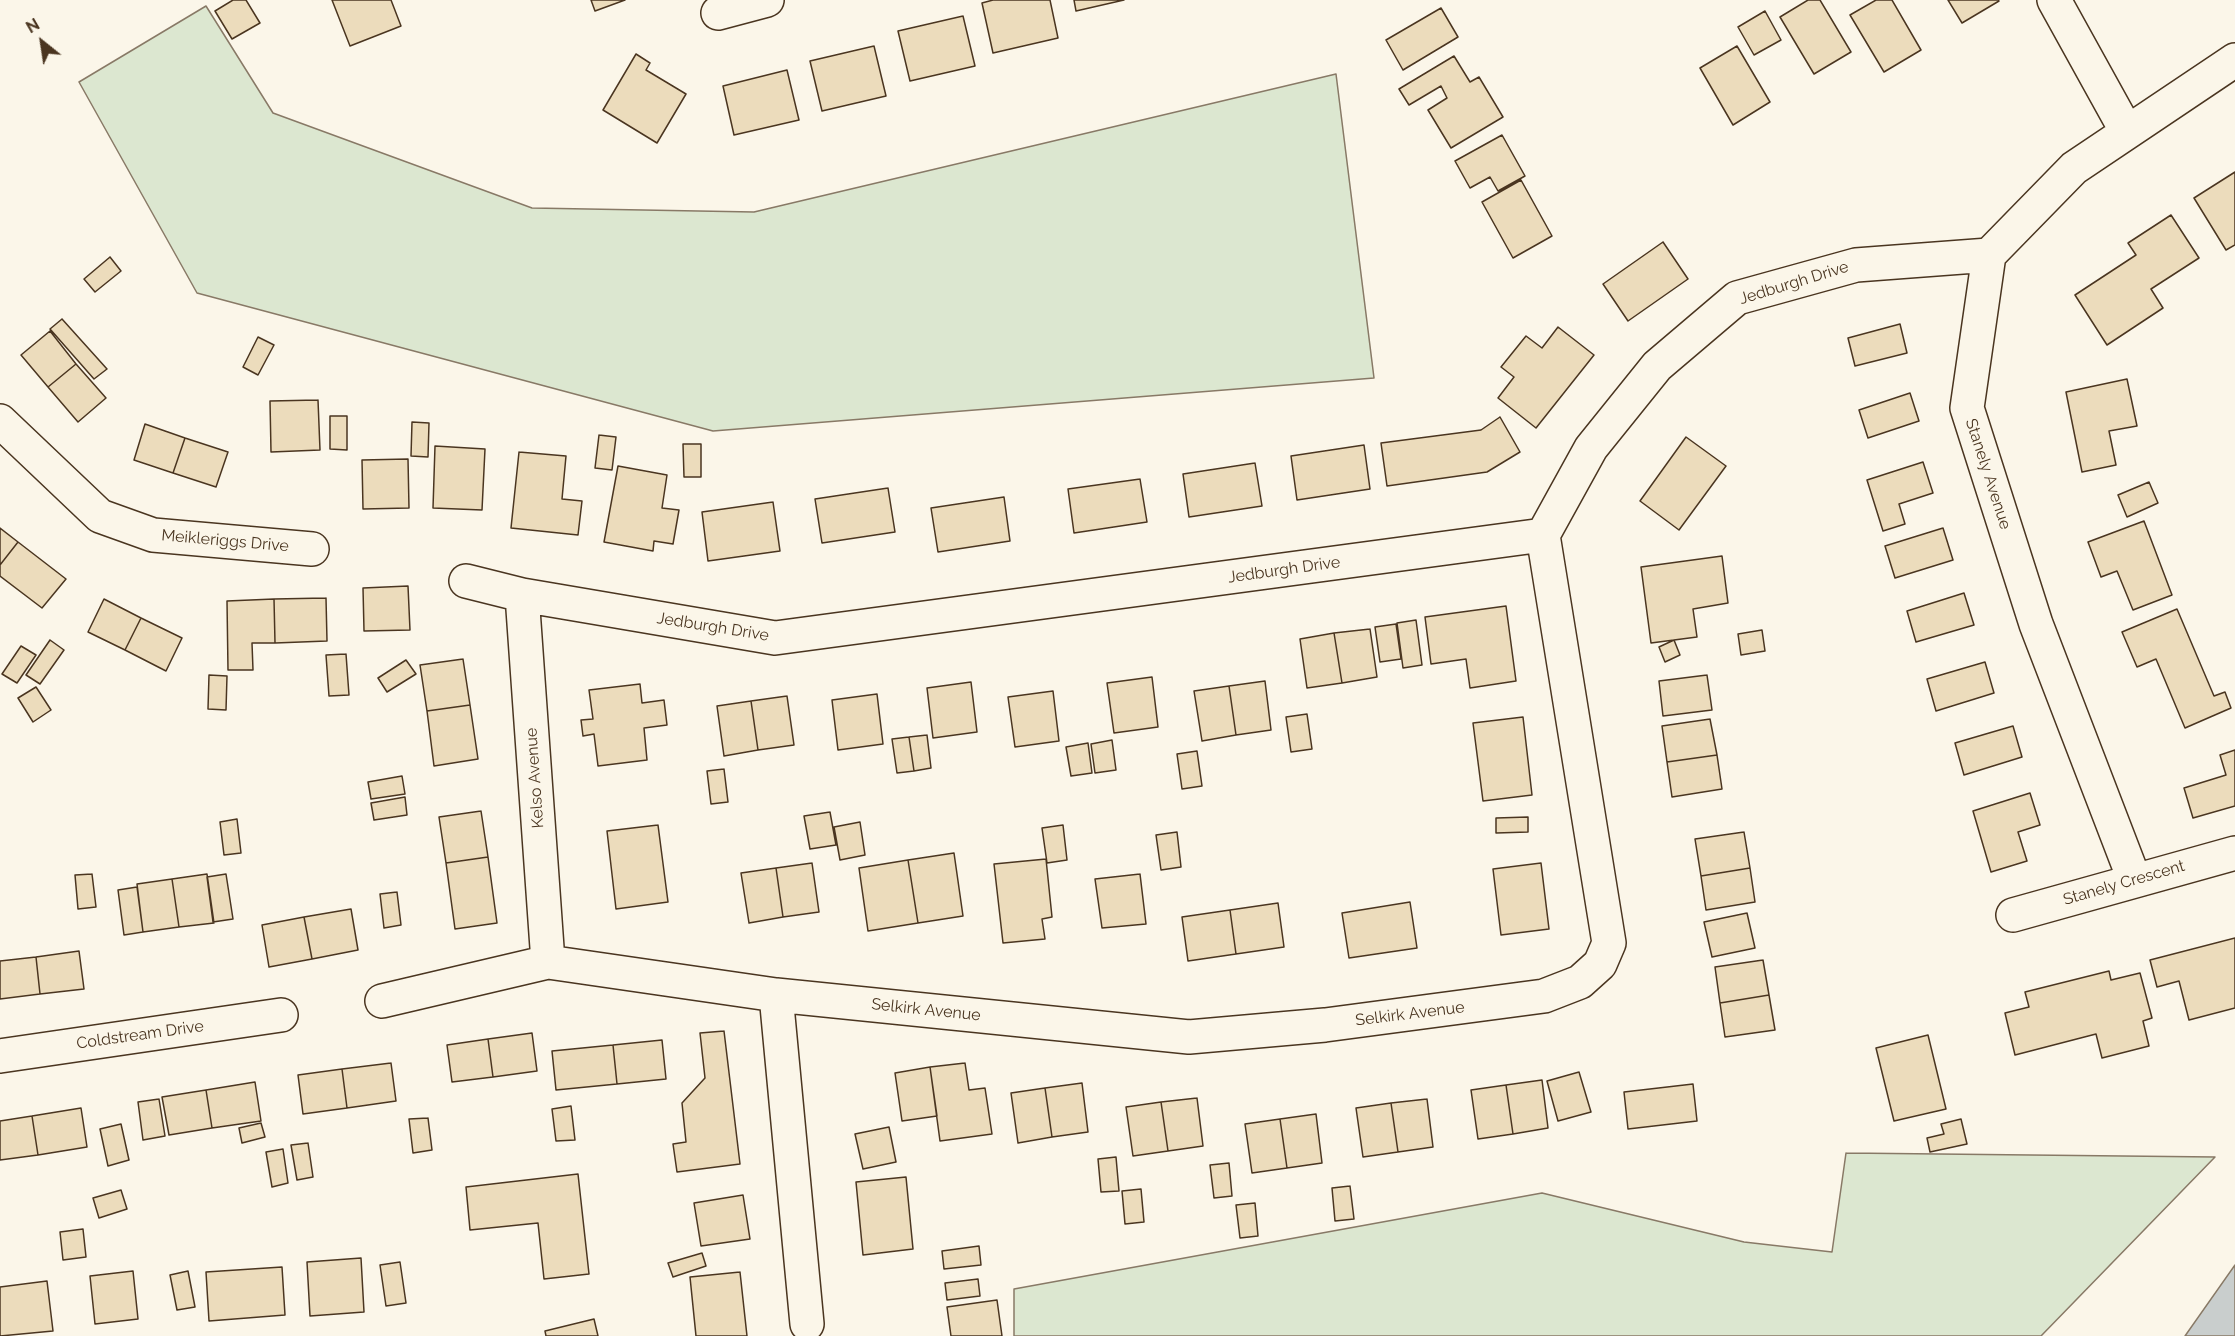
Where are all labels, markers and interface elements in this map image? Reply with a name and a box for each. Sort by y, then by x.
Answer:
north arrow [12,12,72,72]
text: N [23,15,43,37]
street label: Jedburgh Drive [1737,257,1851,309]
street label: Stanely Avenue [1961,416,2015,532]
street label: Meikleriggs Drive [160,526,290,556]
street label: Jedburgh Drive [1227,553,1341,587]
street label: Jedburgh Drive [656,609,770,645]
street label: Kelso Avenue [522,727,548,829]
street label: Stanely Crescent [2061,856,2187,910]
street label: Selkirk Avenue [870,995,982,1025]
street label: Selkirk Avenue [1354,998,1466,1030]
street label: Coldstream Drive [75,1017,205,1053]

